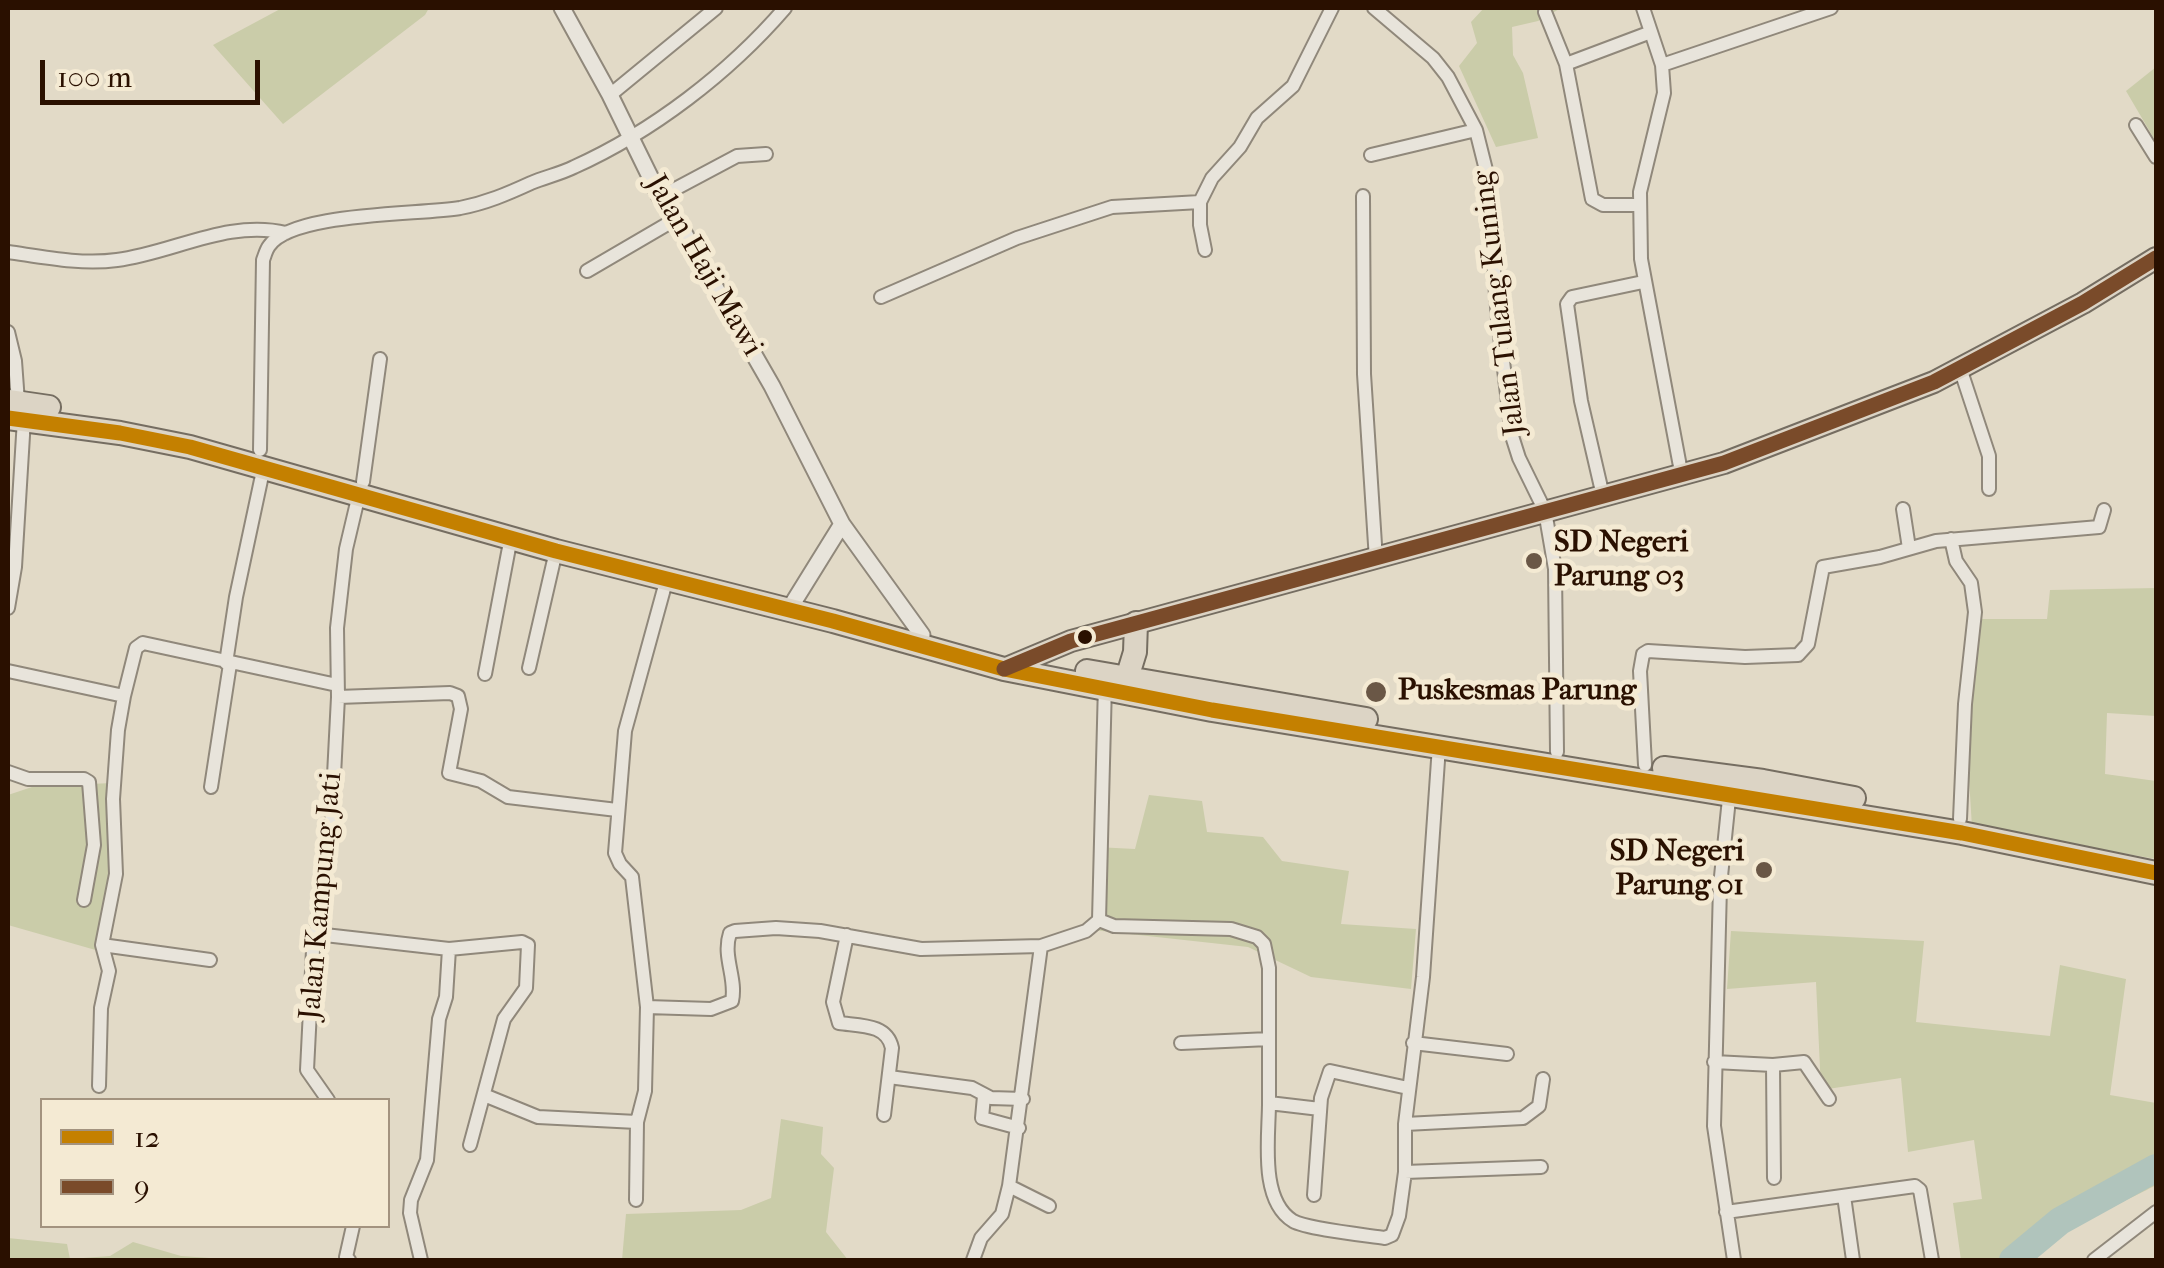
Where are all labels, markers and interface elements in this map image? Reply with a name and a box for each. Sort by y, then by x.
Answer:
scale bar [45,40,265,102]
text: 100 m [57,60,132,95]
street label: Jalan Tulang Kuning [1466,168,1534,438]
street label: Jalan Haji Mawi [637,169,769,363]
place label: SD Negeri Parung 03 [1554,526,1688,596]
marker: SD Negeri Parung 03 [1523,550,1545,572]
unlabelled marker [1075,627,1095,647]
place label: Puskesmas Parung [1398,674,1636,710]
marker: Puskesmas Parung [1363,679,1389,705]
street label: Jalan Kampung Jati [293,771,351,1021]
place label: SD Negeri Parung 01 [1610,835,1744,906]
marker: SD Negeri Parung 01 [1753,859,1775,881]
legend [40,1098,390,1228]
text: 12 [134,1120,160,1155]
text: 9 [134,1170,150,1205]

